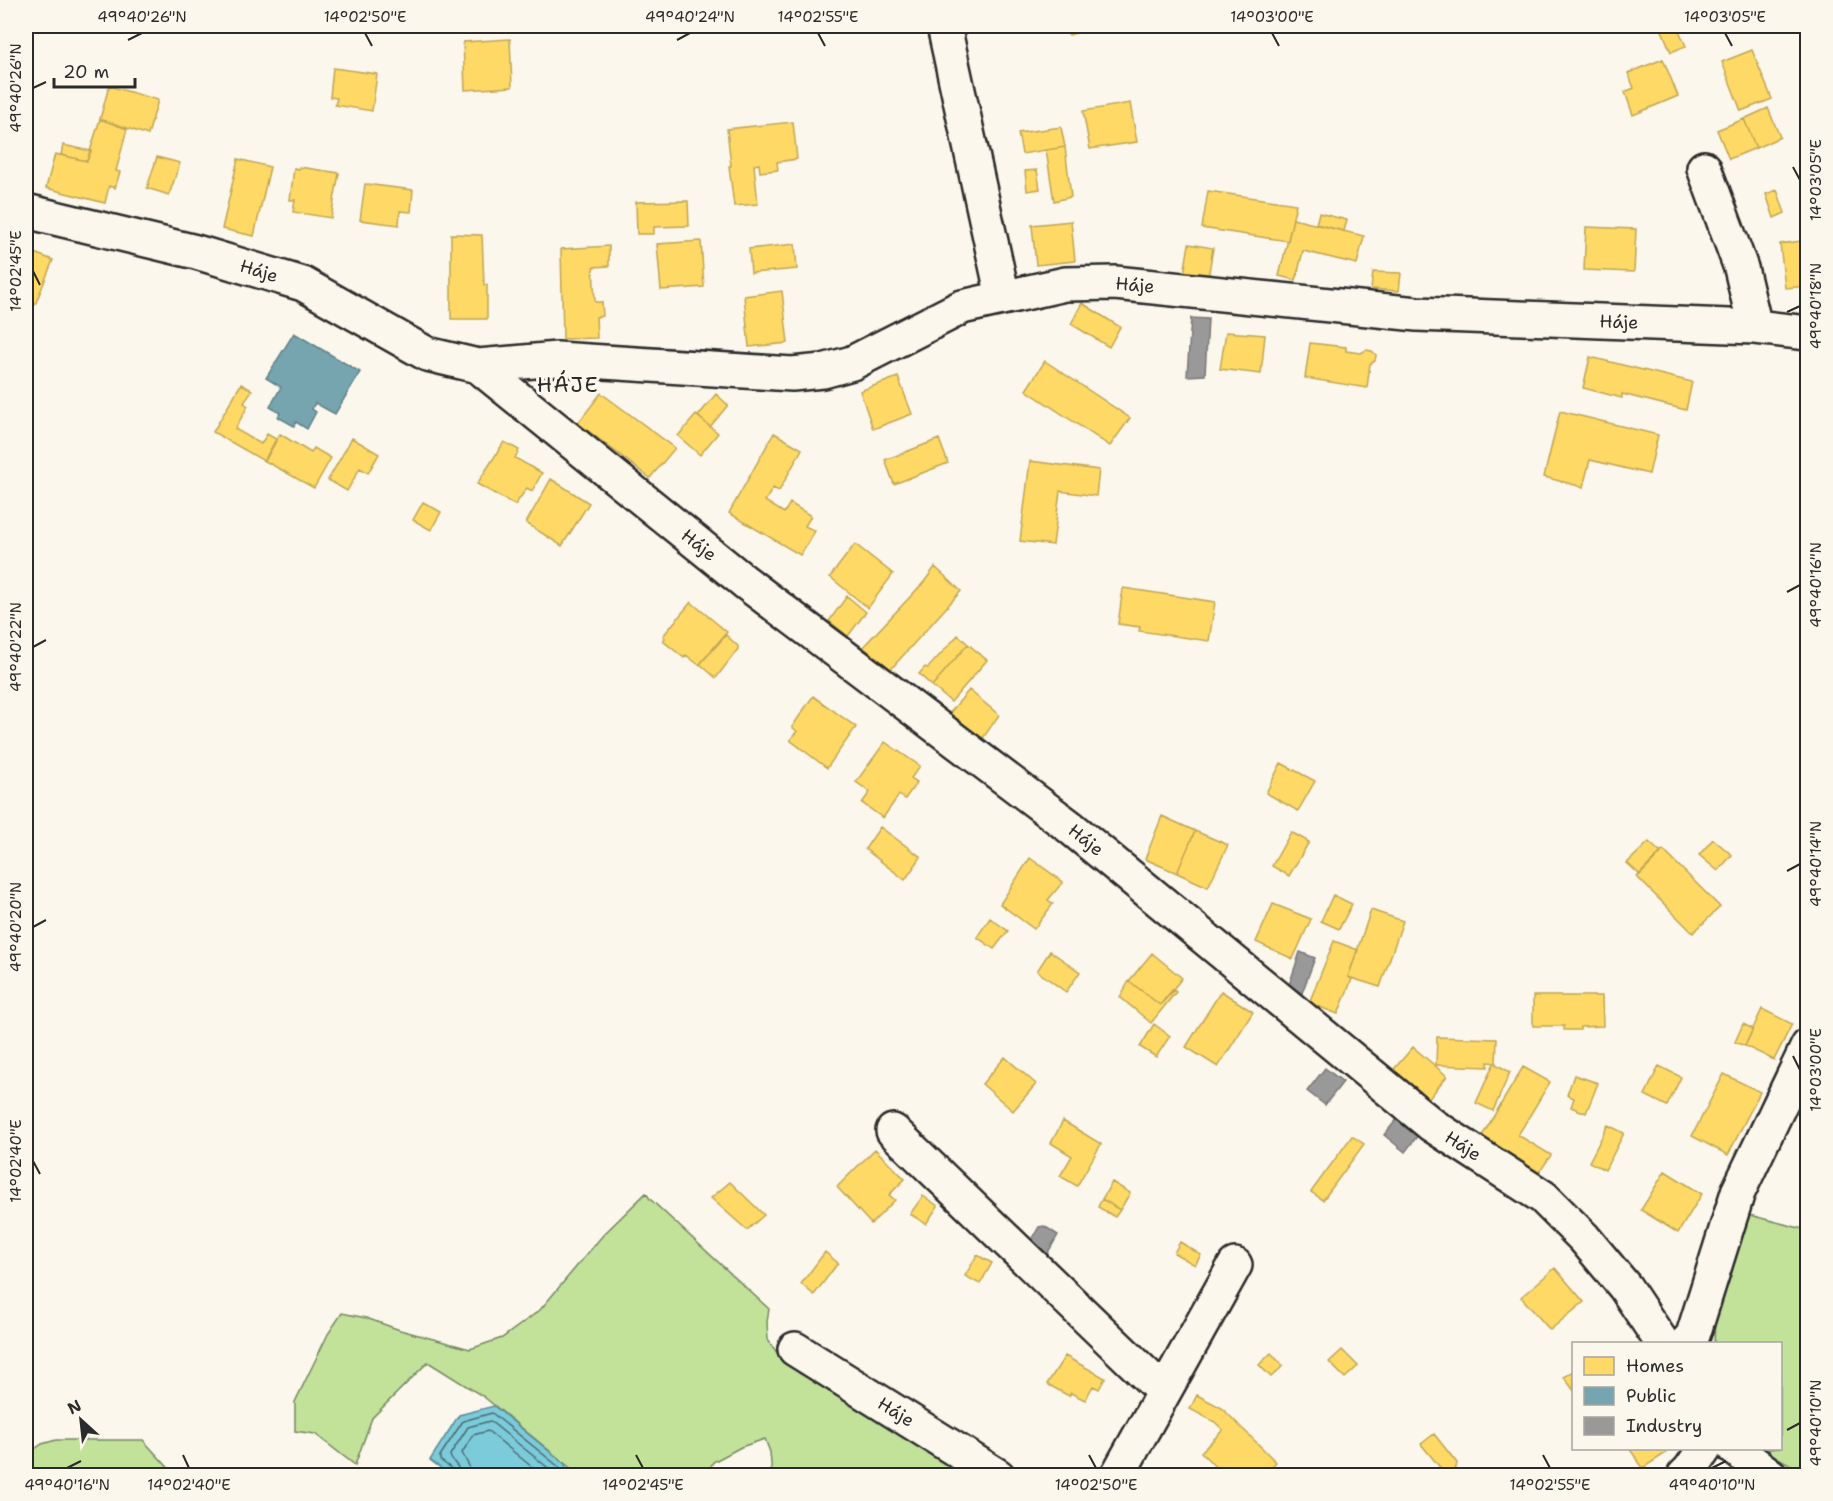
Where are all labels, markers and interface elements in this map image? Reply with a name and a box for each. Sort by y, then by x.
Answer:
text: 49°40'26"N [97,7,187,27]
text: 14°02'50"E [324,7,406,27]
text: 49°40'24"N [645,7,735,27]
text: 14°02'55"E [778,7,858,27]
text: 14°03'00"E [1230,7,1314,27]
text: 14°03'05"E [1684,7,1766,27]
text: 49°40'26"N [6,43,26,133]
scale bar [54,51,135,89]
text: 20 m [63,60,109,84]
text: 14°03'05"E [1806,139,1826,221]
text: 14°02'45"E [6,230,26,312]
street label: Háje [237,254,281,288]
text: 49°40'18"N [1806,263,1826,349]
street label: Háje [1115,271,1155,299]
street label: Háje [1599,309,1639,335]
district label: HÁJE [537,370,599,399]
street label: Háje [676,523,722,567]
text: 49°40'16"N [1806,542,1826,628]
text: 49°40'22"N [6,602,26,692]
street label: Háje [1063,818,1109,862]
text: 49°40'14"N [1806,821,1826,907]
text: 49°40'20"N [6,882,26,972]
text: 14°03'00"E [1806,1028,1826,1112]
text: 14°02'40"E [6,1119,26,1203]
street label: Háje [1440,1125,1486,1167]
legend [1572,1342,1782,1450]
text: Homes [1626,1354,1684,1378]
text: 49°40'10"N [1806,1380,1826,1466]
text: Public [1626,1384,1676,1408]
north arrow [51,1390,111,1450]
street label: Háje [873,1392,919,1432]
text: N [64,1395,85,1419]
text: Industry [1626,1414,1702,1438]
text: 49°40'16"N [24,1475,110,1495]
text: 14°02'40"E [147,1475,231,1495]
text: 14°02'45"E [602,1475,684,1495]
text: 14°02'50"E [1055,1475,1137,1495]
text: 14°02'55"E [1510,1475,1590,1495]
text: 49°40'10"N [1669,1475,1755,1495]

